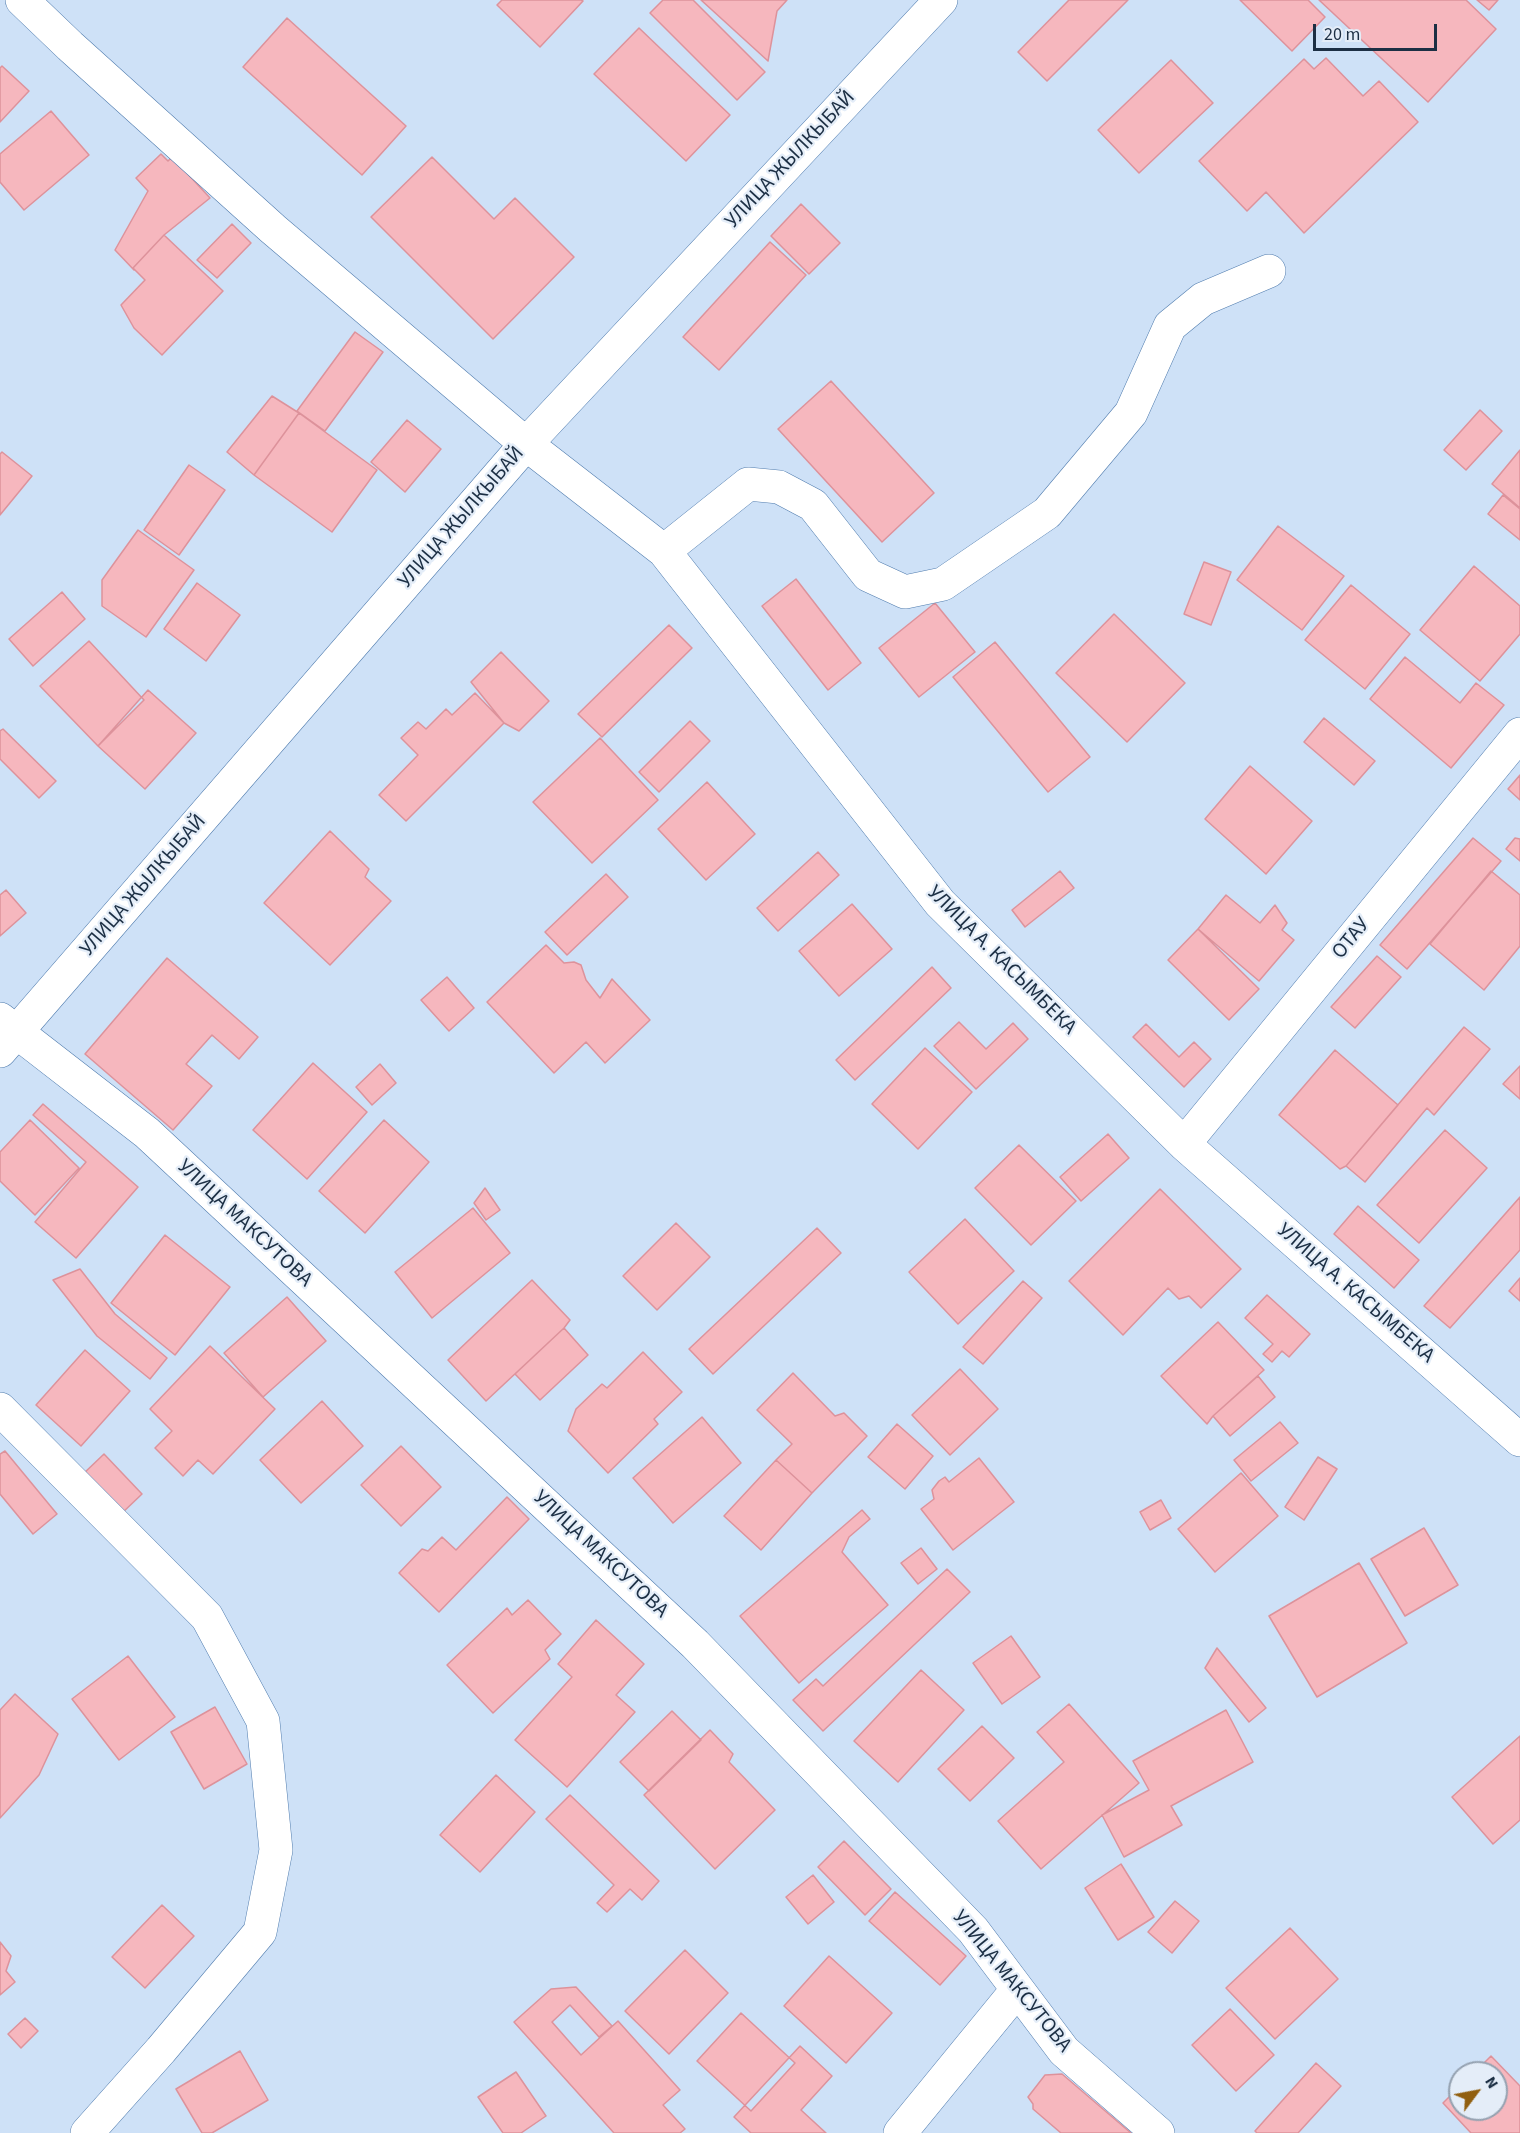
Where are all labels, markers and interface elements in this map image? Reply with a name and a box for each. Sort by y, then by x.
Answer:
scale bar [1316,12,1440,50]
text: 20 m [1324,22,1360,47]
street label: УЛИЦА ЖЫЛКЫБАЙ [721,86,861,234]
street label: УЛИЦА ЖЫЛКЫБАЙ [394,442,530,594]
street label: УЛИЦА ЖЫЛКЫБАЙ [76,810,212,962]
street label: УЛИЦА А. КАСЫМБЕКА [921,881,1081,1041]
street label: ОТАУ [1328,913,1376,965]
street label: УЛИЦА МАКСУТОВА [171,1155,317,1293]
street label: УЛИЦА А. КАСЫМБЕКА [1271,1219,1439,1369]
street label: УЛИЦА МАКСУТОВА [527,1486,673,1624]
street label: УЛИЦА МАКСУТОВА [946,1906,1076,2058]
north arrow [1448,2061,1508,2121]
text: N [1479,2072,1504,2093]

